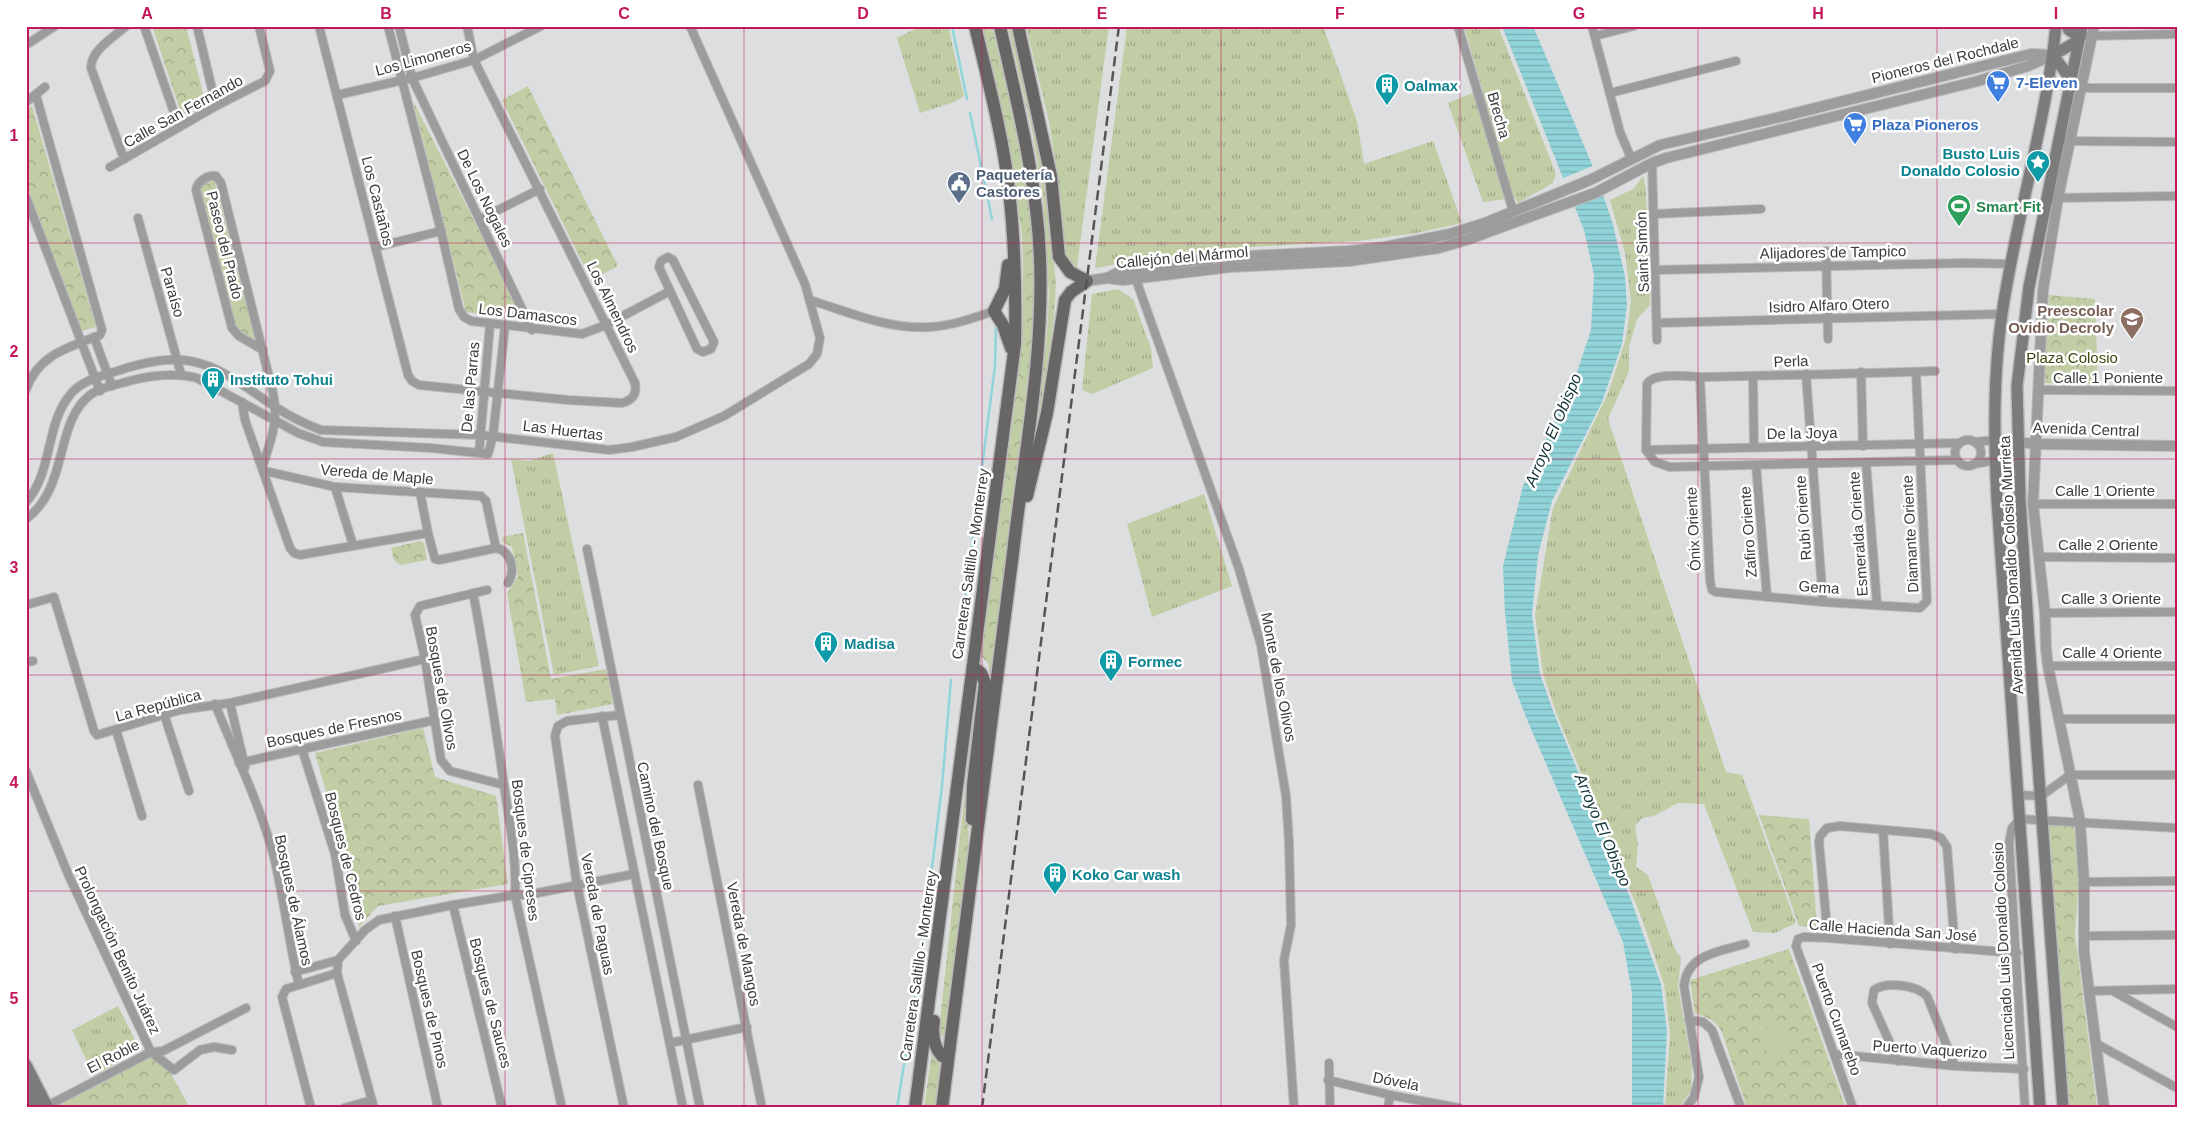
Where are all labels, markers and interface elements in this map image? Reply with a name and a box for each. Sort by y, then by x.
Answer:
text: A [141,5,153,22]
text: B [380,5,392,22]
text: C [618,5,630,22]
text: D [857,5,869,22]
text: E [1097,5,1108,22]
text: F [1335,5,1345,22]
text: G [1573,5,1585,22]
text: H [1812,5,1824,22]
text: I [2054,5,2058,22]
street label: Pioneros del Rochdale [1870,33,2020,87]
street label: Los Limoneros [373,37,473,79]
supermarket icon: 7-Eleven [1985,69,2011,103]
street label: Calle San Fernando [121,71,245,151]
building icon: Oalmax [1374,72,1400,106]
place label: 7-Eleven [2016,74,2078,91]
place label: Oalmax [1404,77,1459,94]
street label: Brecha [1484,90,1514,141]
supermarket icon: Plaza Pioneros [1842,111,1868,145]
place label: Plaza Pioneros [1872,116,1979,133]
text: 1 [10,127,19,144]
place label: Busto Luis Donaldo Colosio [1901,145,2020,179]
street label: De Los Nogales [454,146,516,250]
place icon: Busto Luis Donaldo Colosio [2025,149,2051,183]
street label: Los Castaños [359,154,397,248]
place label: Paquetería Castores [976,166,1053,200]
public building icon: Paquetería Castores [946,170,972,204]
street label: Paseo del Prado [203,189,247,301]
sports icon: Smart Fit [1946,193,1972,227]
place label: Smart Fit [1976,198,2041,215]
street label: Saint Simón [1632,211,1652,293]
street label: Alijadores de Tampico [1760,242,1906,262]
street label: Callejón del Mármol [1115,243,1249,271]
street label: Los Almendros [584,259,642,355]
street label: Paraíso [158,265,188,319]
street label: Isidro Alfaro Otero [1768,294,1890,316]
street label: Los Damascos [478,300,578,328]
place label: Preescolar Ovidio Decroly [2008,302,2115,336]
school or university icon: Preescolar Ovidio Decroly [2119,306,2145,340]
street label: De las Parras [458,341,482,433]
text: 2 [10,343,19,360]
park label: Plaza Colosio [2026,349,2118,366]
street label: Perla [1773,352,1809,370]
building icon: Instituto Tohui [200,366,226,400]
street label: Calle 1 Poniente [2053,369,2163,386]
place label: Instituto Tohui [230,371,333,388]
water label: Arroyo El Obispo [1521,371,1584,490]
street label: Las Huertas [522,417,604,443]
street label: Avenida Central [2033,419,2139,439]
street label: De la Joya [1766,424,1838,442]
street label: Avenida Luis Donaldo Colosio Murrieta [1996,435,2026,695]
street label: Vereda de Maple [320,461,434,487]
street label: Carretera Saltillo - Monterrey [948,467,992,661]
street label: Esmeralda Oriente [1845,471,1871,597]
street label: Rubí Oriente [1792,475,1814,561]
street label: Diamante Oriente [1898,475,1922,593]
street label: Calle 1 Oriente [2055,482,2155,499]
street label: Zafiro Oriente [1736,486,1760,578]
street label: Ónix Oriente [1682,487,1704,571]
street label: Calle 2 Oriente [2058,536,2158,553]
text: 3 [10,559,19,576]
street label: Gema [1798,577,1841,597]
street label: Calle 3 Oriente [2061,590,2161,607]
street label: Monte de los Olivos [1258,611,1300,743]
street label: Bosques de Olivos [423,625,461,751]
building icon: Madisa [813,630,839,664]
place label: Madisa [844,635,896,652]
street label: Calle 4 Oriente [2062,644,2162,661]
building icon: Formec [1098,648,1124,682]
place label: Formec [1128,653,1182,670]
street label: La República [114,685,203,725]
street label: Bosques de Fresnos [265,705,403,751]
street label: Camino del Bosque [634,760,678,892]
water label: Arroyo El Obispo [1571,770,1634,889]
text: 4 [10,774,19,791]
street label: Bosques de Cipreses [509,778,543,922]
street label: Bosques de Cedros [322,790,370,922]
street label: Bosques de Álamos [272,833,316,967]
street label: Licenciado Luis Donaldo Colosio [1989,842,2017,1060]
street label: Vereda de Paguas [578,852,618,976]
building icon: Koko Car wash [1042,861,1068,895]
street label: Prolongación Benito Juárez [72,863,164,1037]
place label: Koko Car wash [1072,866,1180,883]
street label: Carretera Saltillo - Monterrey [896,869,940,1063]
street label: Vereda de Mangos [724,881,764,1007]
street label: Calle Hacienda San José [1808,916,1978,944]
street label: Bosques de Sauces [467,936,515,1070]
street label: Bosques de Pinos [408,948,452,1070]
street label: Puerto Cumarebo [1809,960,1865,1078]
text: 5 [10,990,19,1007]
street label: El Roble [84,1036,142,1076]
street label: Puerto Vaquerizo [1872,1037,1988,1061]
street label: Dóvela [1371,1068,1421,1094]

